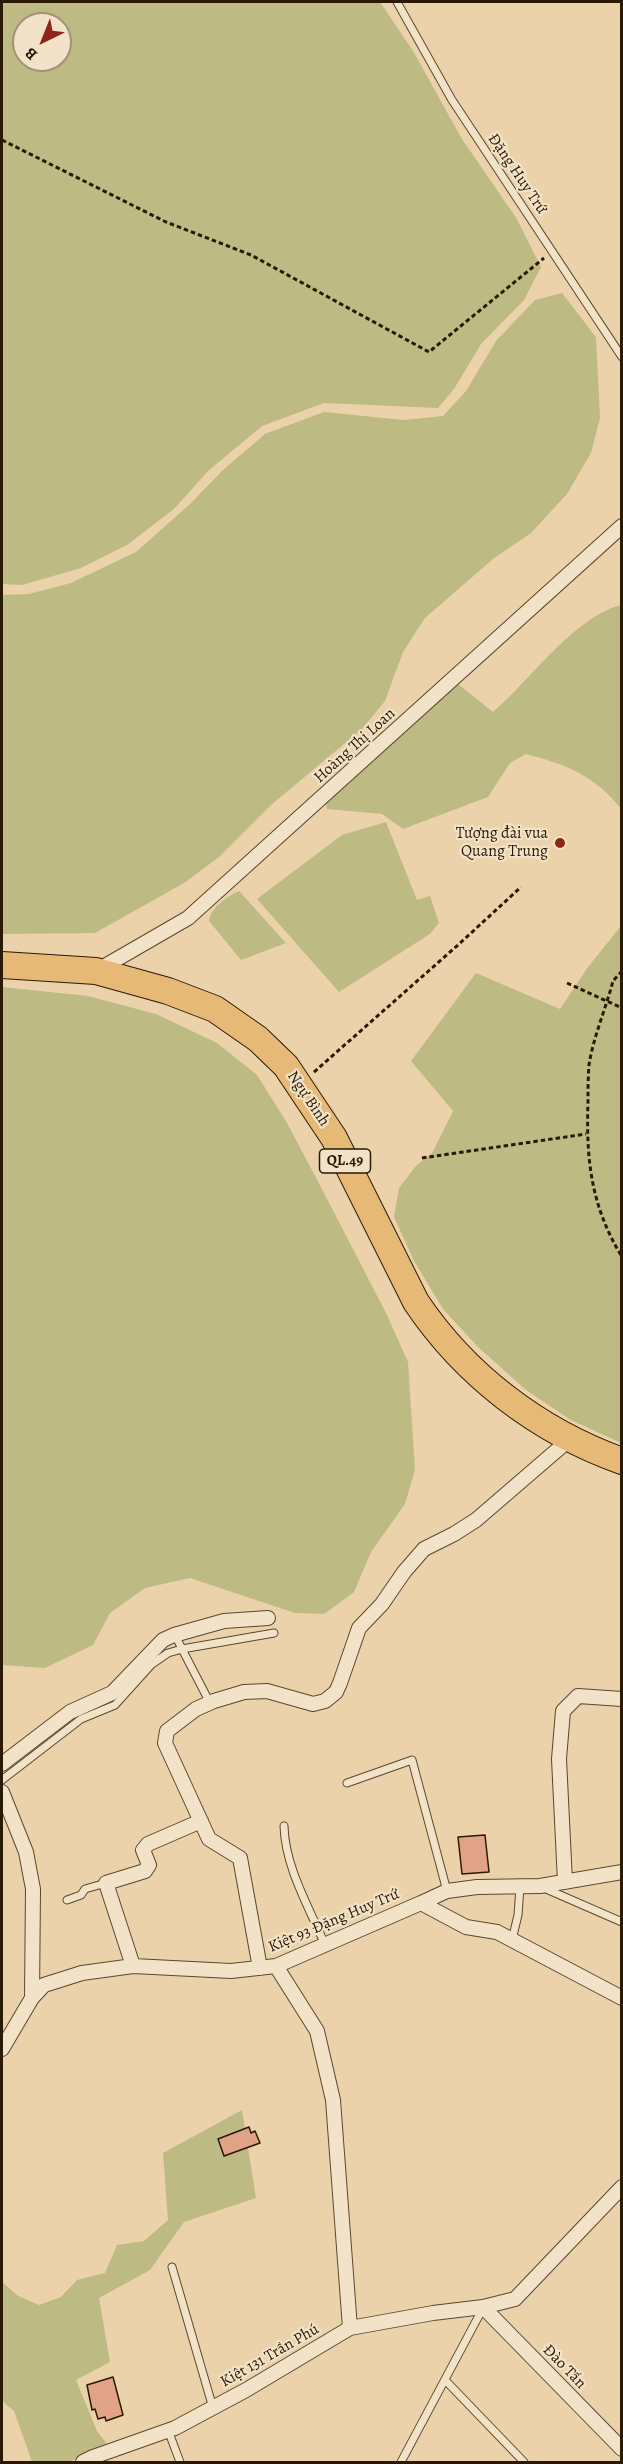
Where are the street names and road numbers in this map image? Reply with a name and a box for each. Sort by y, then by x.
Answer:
street label: Đặng Huy Trứ [483,130,551,218]
street label: Hoàng Thị Loan [310,704,400,788]
street label: Ngự Bình [283,1068,333,1130]
road number: QL.49 [320,1149,370,1173]
street label: Kiệt 93 Đặng Huy Trứ [266,1885,402,1957]
street label: Kiệt 131 Trần Phú [217,2320,323,2392]
street label: Đào Tấn [538,2341,590,2393]

